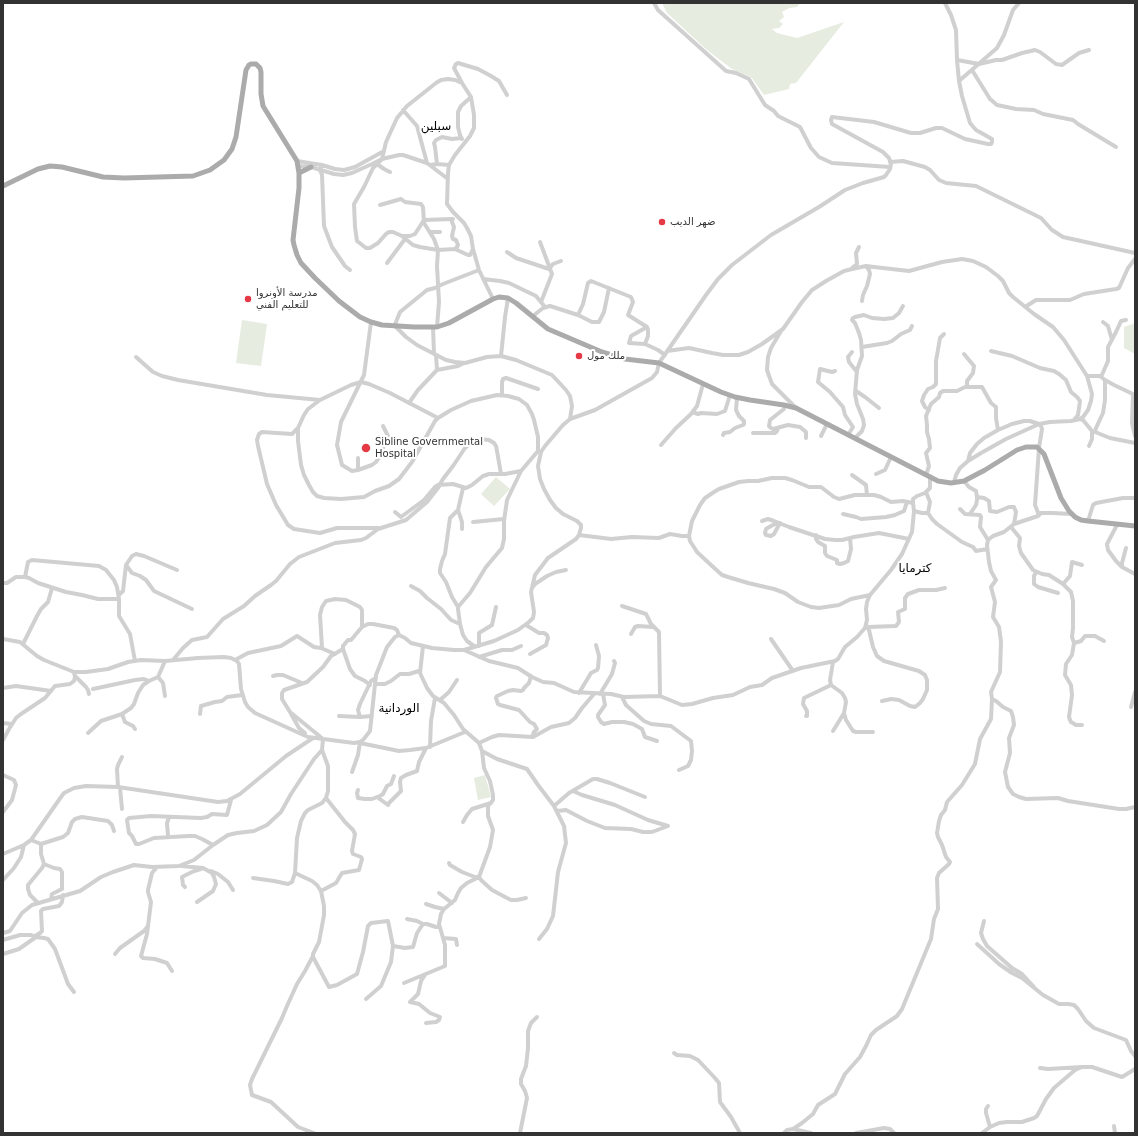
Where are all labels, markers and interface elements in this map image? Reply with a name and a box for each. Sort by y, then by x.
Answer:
district label: سبلين [421,120,451,134]
place label: ضهر الديب [670,216,715,228]
marker: ضهر الديب [657,217,667,227]
place label: مدرسة الأونروا للتعليم الفني [256,287,318,310]
marker: مدرسة الأونروا للتعليم الفني [243,294,253,304]
place label: ملك مول [587,350,625,362]
marker: ملك مول [574,351,584,361]
place label: Sibline Governmental Hospital [375,436,483,460]
marker: Sibline Governmental Hospital [360,442,372,454]
district label: كترمايا [898,562,932,576]
district label: الوردانية [378,702,420,716]

